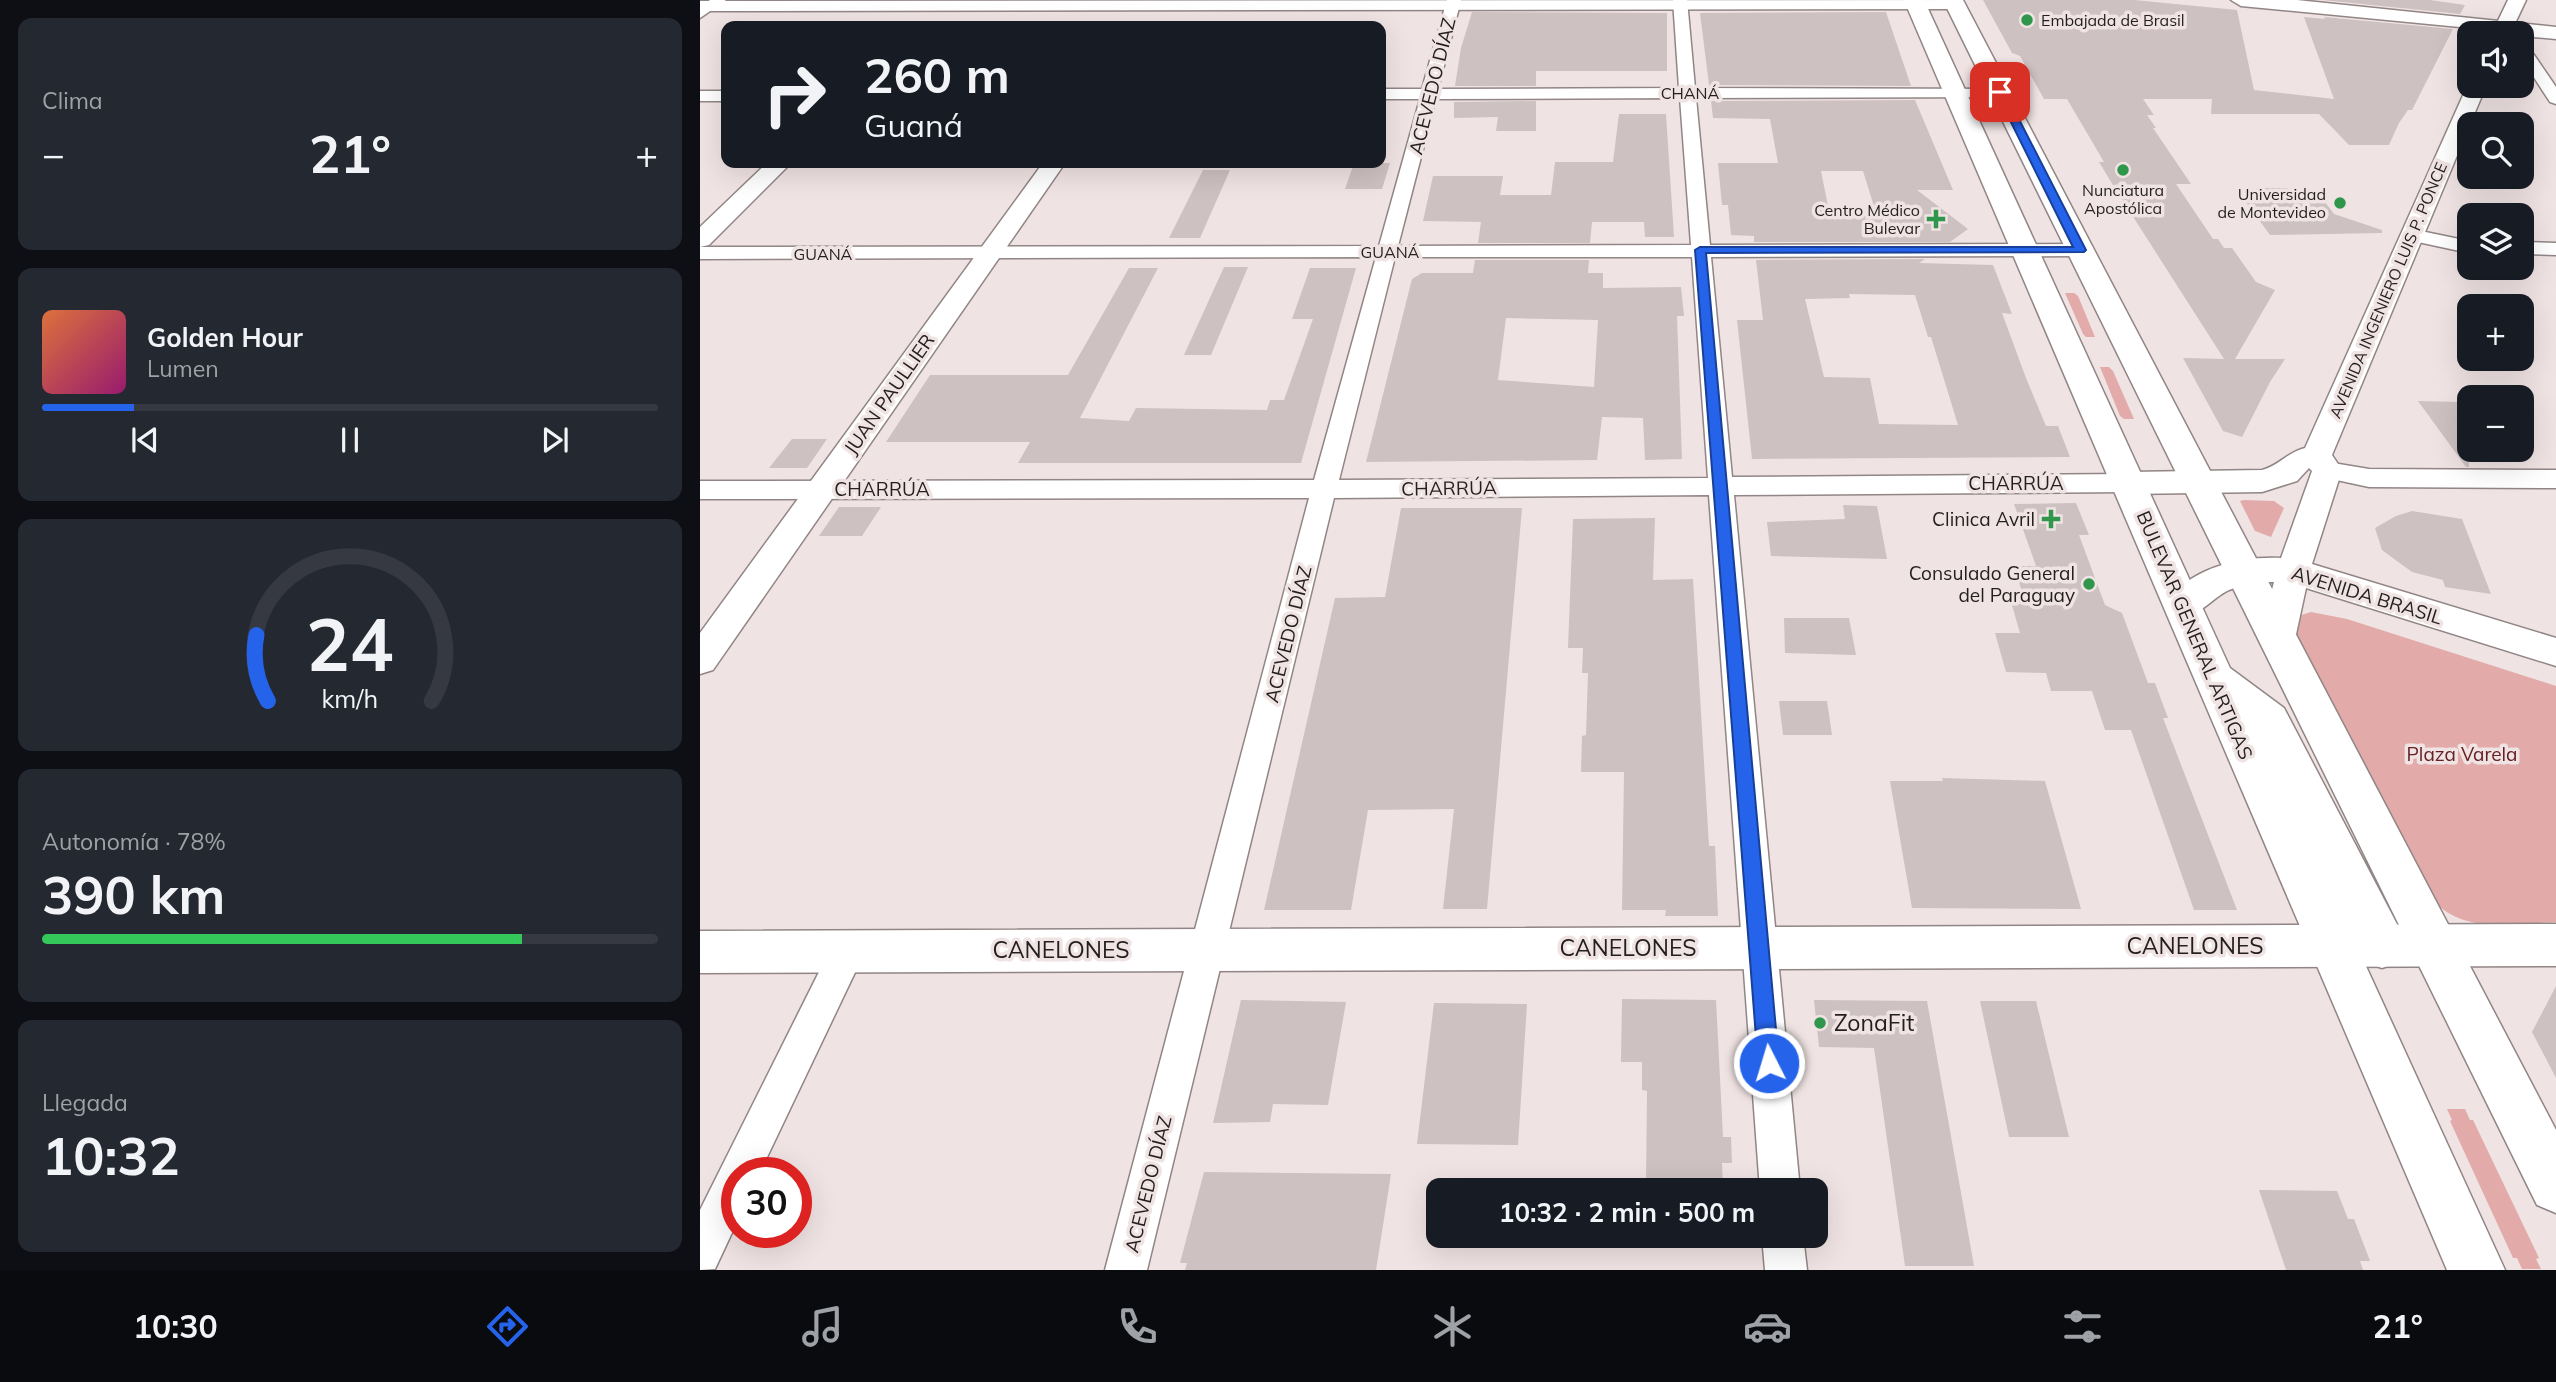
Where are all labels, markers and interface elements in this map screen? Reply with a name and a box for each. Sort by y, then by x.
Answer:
place label: Embajada de Brasil [2041,10,2185,30]
marker: Embajada de Brasil [2019,12,2035,28]
street label: ACEVEDO DÍAZ [1403,15,1461,157]
map controls [2457,21,2534,462]
button: sound [2457,21,2534,98]
text: 260 m [864,44,1010,105]
icon: right [749,49,840,140]
pin [1970,62,2030,122]
icon: arrive [1981,73,2019,111]
street label: CHANÁ [1661,83,1720,103]
text: Clima [42,86,103,115]
text: Guaná [864,105,963,145]
button: search [2457,112,2534,189]
text: 21° [309,121,391,186]
text: − [42,130,65,178]
text: + [635,130,658,178]
street label: AVENIDA INGENIERO LUIS P. PONCE [2325,159,2451,421]
marker: Nunciatura Apostólica [2115,162,2131,178]
place label: Nunciatura Apostólica [2082,180,2164,218]
place label: Universidad de Montevideo [2217,184,2326,222]
marker: Universidad de Montevideo [2332,195,2348,211]
place label: Centro Médico Bulevar [1814,200,1920,238]
button: layers [2457,203,2534,280]
marker: Centro Médico Bulevar [1926,209,1946,229]
street label: GUANÁ [1361,242,1420,262]
street label: GUANÁ [794,244,853,264]
button: + [2457,294,2534,371]
text: Golden Hour [147,321,303,354]
street label: JUAN PAULLIER [838,329,940,459]
text: Lumen [147,354,219,383]
button: − [2457,385,2534,462]
icon: previous [126,421,164,459]
icon: pause [331,421,369,459]
icon: next [536,421,574,459]
street label: CHARRÚA [1968,471,2064,495]
street label: CHARRÚA [1401,475,1497,501]
street label: CHARRÚA [834,477,930,501]
place label: Clinica Avril [1932,507,2035,531]
street label: BULEVAR GENERAL ARTIGAS [2132,507,2258,763]
marker: Clinica Avril [2041,509,2061,529]
place label: Consulado General del Paraguay [1909,561,2075,607]
street label: AVENIDA BRASIL [2289,561,2446,629]
street label: ACEVEDO DÍAZ [1259,563,1317,705]
marker: Consulado General del Paraguay [2081,576,2097,592]
text: 24 [306,598,394,689]
text: km/h [322,683,378,714]
park label: Plaza Varela [2406,742,2518,766]
text: Autonomía · 78% [42,827,226,856]
text: 390 km [42,862,225,927]
street label: CANELONES [2126,931,2264,960]
street label: CANELONES [1559,933,1697,962]
street label: CANELONES [992,935,1130,964]
place label: ZonaFit [1834,1008,1914,1037]
marker: ZonaFit [1812,1015,1828,1031]
position arrow [1732,1026,1806,1100]
text: Llegada [42,1088,128,1117]
street label: ACEVEDO DÍAZ [1119,1113,1177,1255]
text: 10:32 [42,1123,180,1188]
speed limit sign: 30 [721,1157,812,1248]
text: 10:32 · 2 min · 500 m [1499,1196,1755,1229]
icon: directions [483,1302,532,1351]
icon: music [798,1302,847,1351]
icon: phone [1113,1302,1162,1351]
icon: climate [1428,1302,1477,1351]
icon: car [1743,1302,1792,1351]
icon: filters [2058,1302,2107,1351]
text: 10:30 [133,1306,218,1346]
text: 21° [2372,1306,2423,1346]

